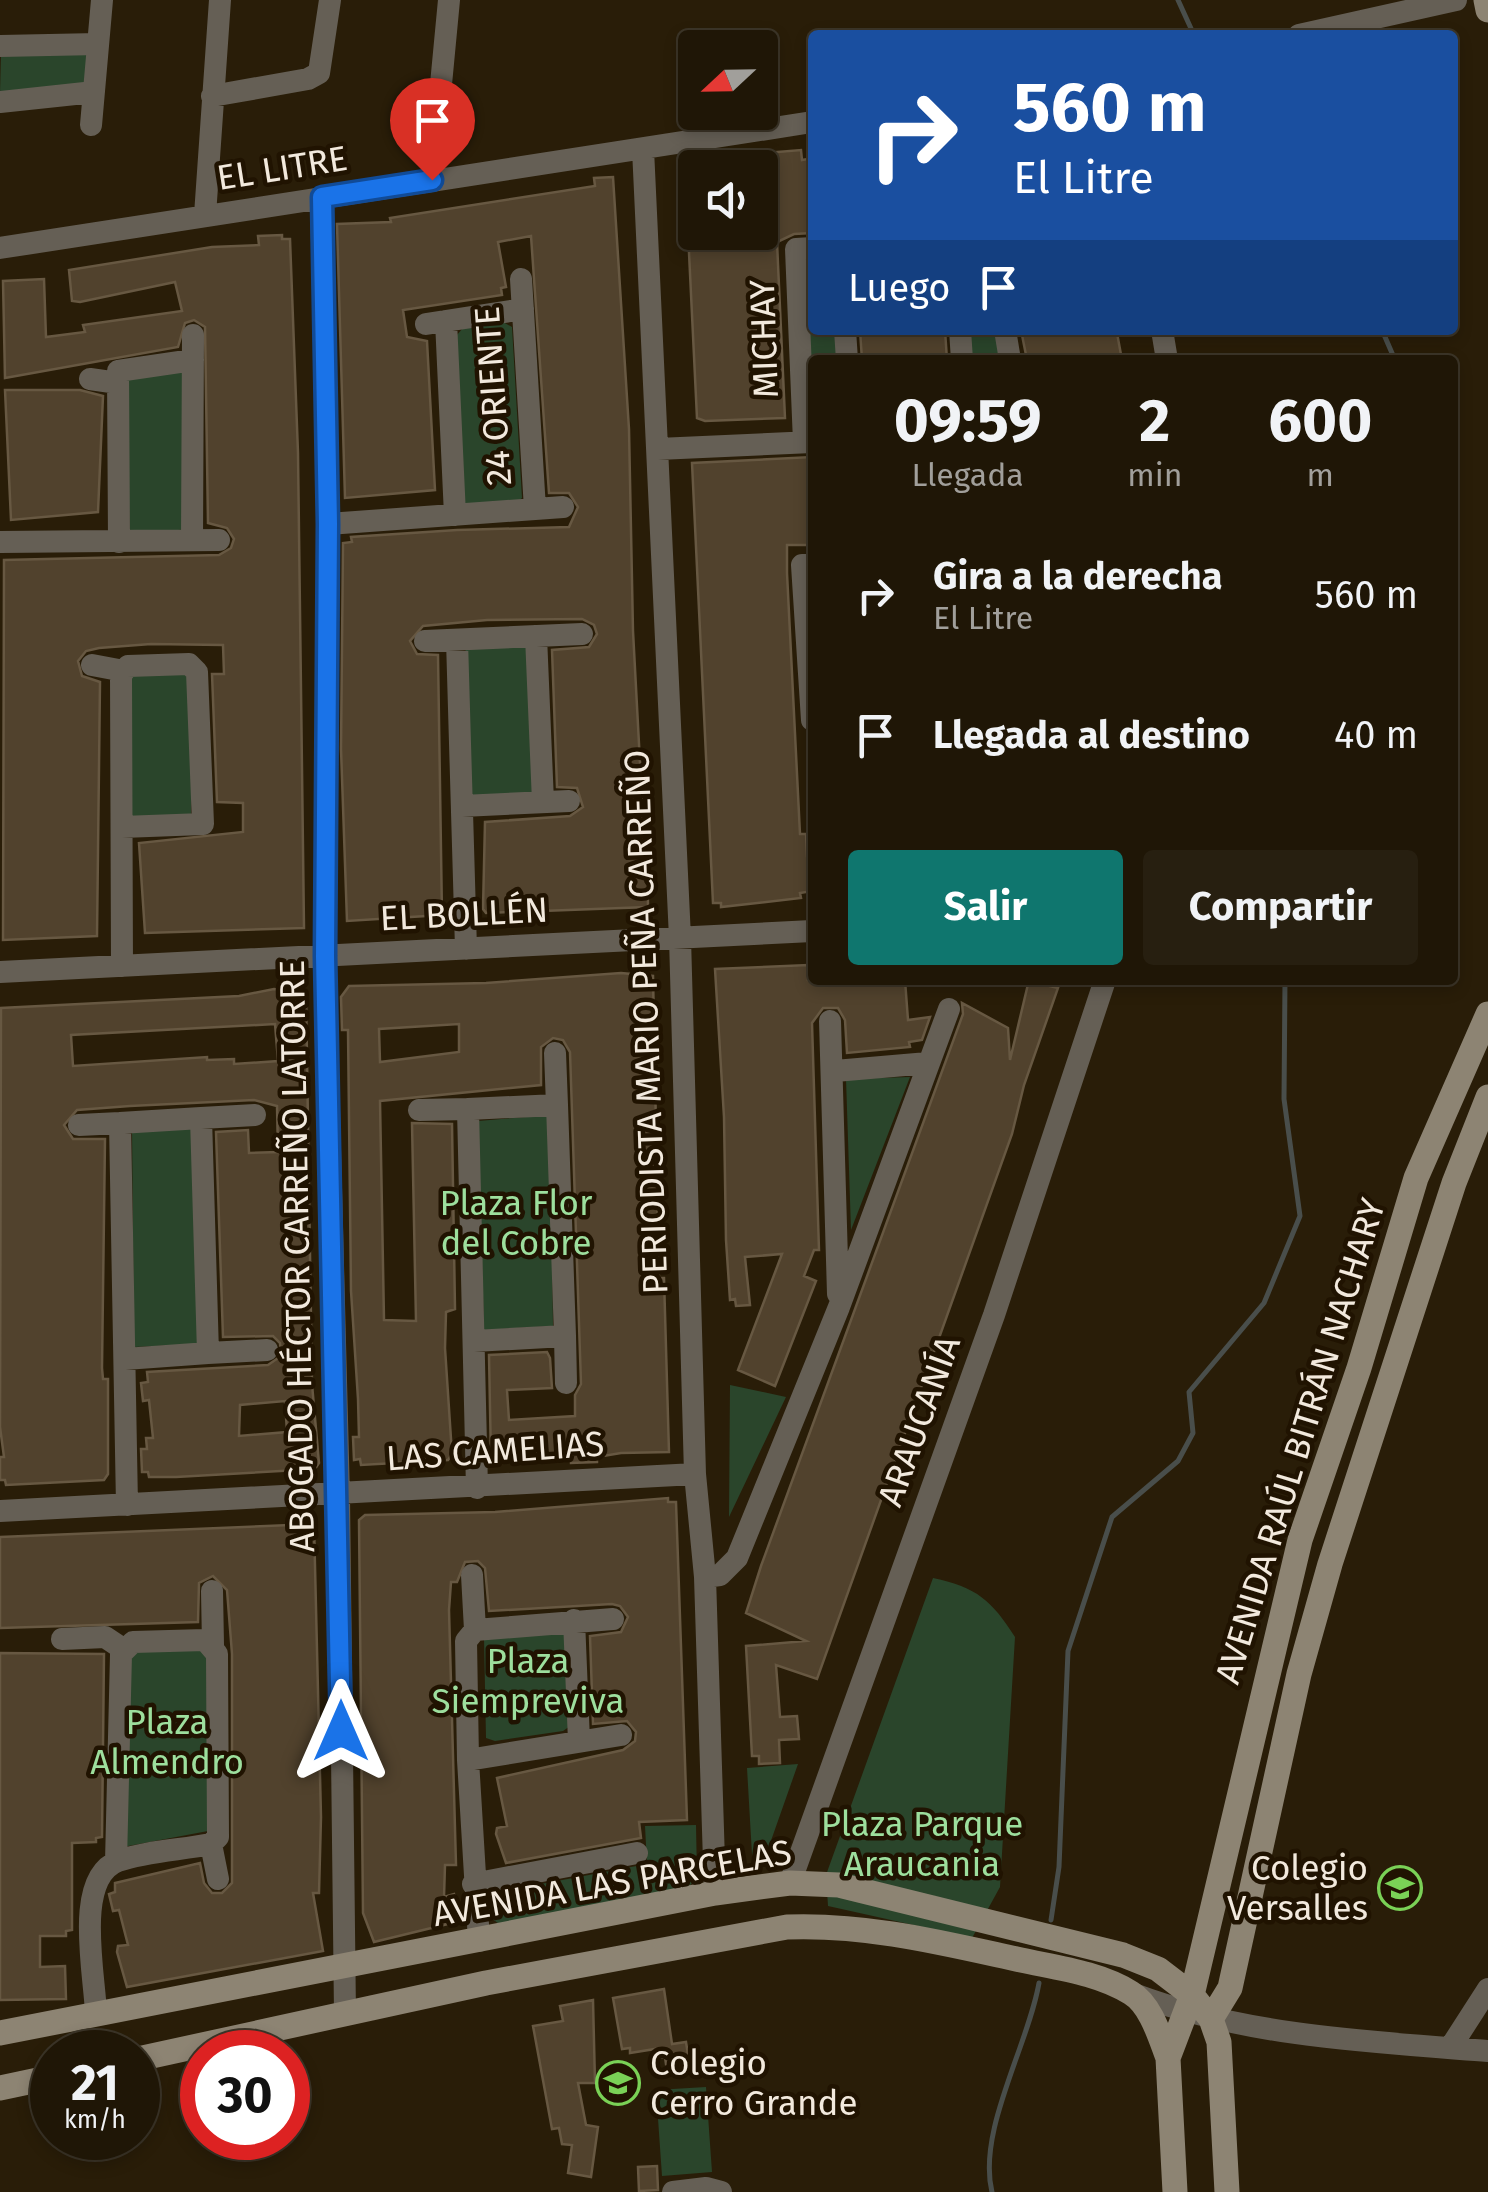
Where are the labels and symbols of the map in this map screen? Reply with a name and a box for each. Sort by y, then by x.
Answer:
north arrow [678,30,778,130]
pin [390,78,475,181]
street label: EL LITRE [214,137,350,199]
street label: MICHAY [741,278,787,399]
street label: 24 ORIENTE [466,305,520,487]
street label: PERIODISTA MARIO PEÑA CARREÑO [616,749,676,1295]
street label: EL BOLLÉN [379,889,549,939]
street label: ABOGADO HÉCTOR CARREÑO LATORRE [271,959,323,1553]
park label: Plaza Flor del Cobre [439,1182,593,1264]
street label: AVENIDA RAÚL BITRÁN NACHARY [1206,1193,1394,1689]
street label: ARAUCANÍA [869,1330,969,1512]
street label: LAS CAMELIAS [385,1422,605,1480]
park label: Plaza Siempreviva [432,1640,625,1722]
position arrow [289,1679,393,1783]
park label: Plaza Almendro [90,1701,244,1783]
park label: Plaza Parque Araucania [821,1803,1023,1885]
street label: AVENIDA LAS PARCELAS [429,1831,795,1935]
place label: Colegio Versalles [1227,1847,1368,1929]
school or university icon: Colegio Versalles [1377,1865,1423,1911]
speed limit sign: 30 [180,2030,310,2160]
place label: Colegio Cerro Grande [650,2042,858,2124]
school or university icon: Colegio Cerro Grande [595,2060,641,2106]

